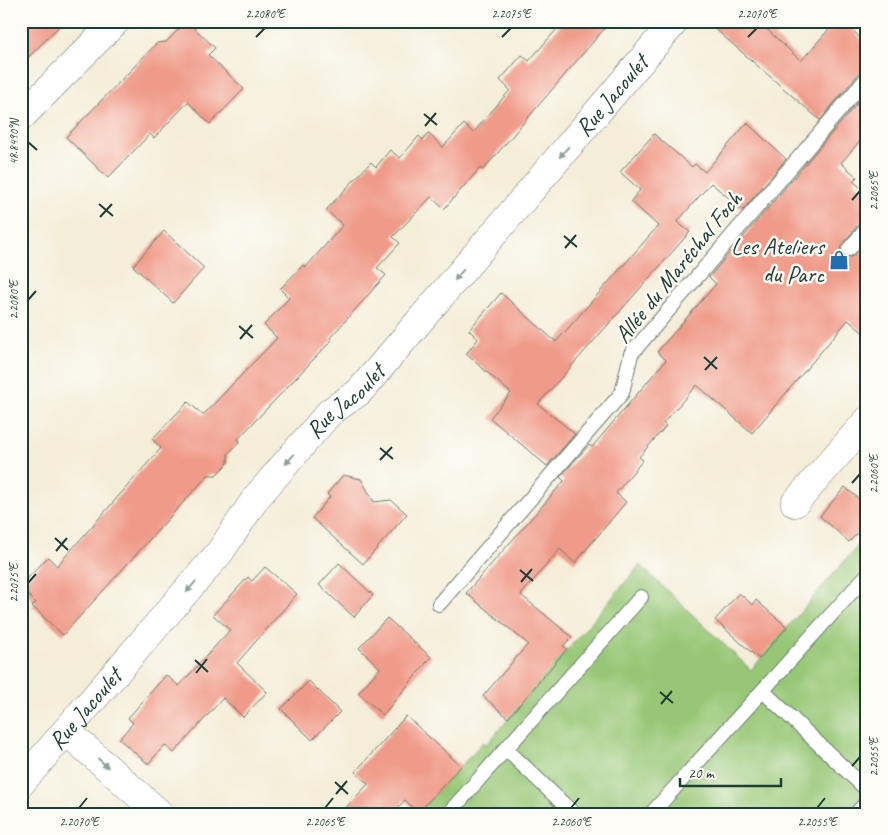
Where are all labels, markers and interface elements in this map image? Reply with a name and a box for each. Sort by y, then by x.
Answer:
text: 2.2080°E [245,6,286,22]
text: 2.2075°E [491,6,532,22]
text: 2.2070°E [737,6,778,22]
street label: Rue Jacoulet [569,46,657,142]
text: 48.8490°N [6,118,22,165]
one-way arrow [558,145,570,157]
text: 2.2065°E [866,170,882,211]
street label: Allée du Maréchal Foch [607,184,749,349]
place label: Les Ateliers du Parc [731,231,826,289]
shop icon: Les Ateliers du Parc [828,249,850,271]
one-way arrow [453,269,464,282]
text: 2.2080°E [6,279,22,320]
street label: Rue Jacoulet [299,355,393,445]
one-way arrow [284,452,296,464]
text: 2.2060°E [866,453,882,494]
text: 2.2075°E [6,562,22,603]
one-way arrow [185,580,196,593]
street label: Rue Jacoulet [42,660,130,756]
text: 2.2055°E [866,736,882,777]
scale bar [680,755,782,787]
one-way arrow [96,757,108,769]
text: 20 m [688,764,715,783]
text: 2.2070°E [59,814,100,830]
text: 2.2065°E [305,814,346,830]
text: 2.2060°E [551,814,592,830]
text: 2.2055°E [797,814,838,830]

